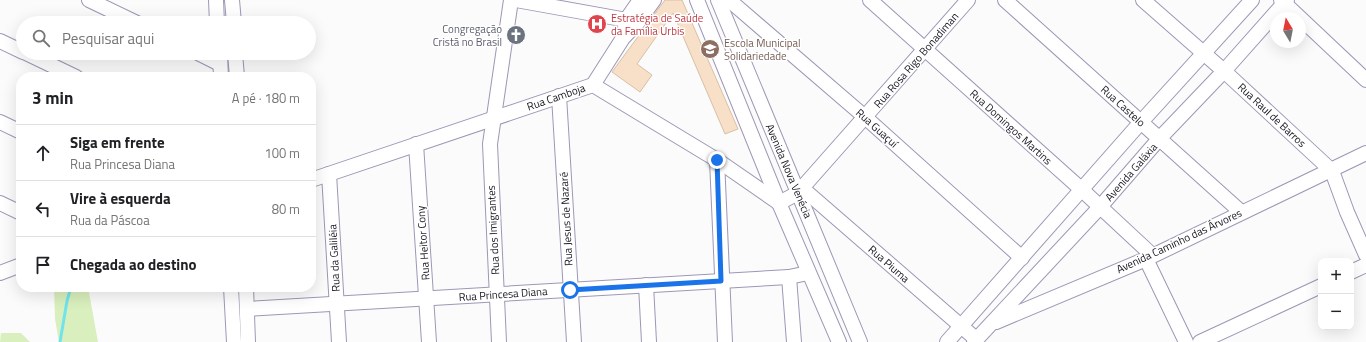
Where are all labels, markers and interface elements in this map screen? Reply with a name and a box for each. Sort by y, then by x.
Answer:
street label: Rua Rosa Rigo Bonadiman [870,9,962,111]
place label: Estratégia de Saúde da Família Urbis [611,10,704,39]
north arrow [1270,12,1306,48]
hospital icon: Estratégia de Saúde da Família Urbis [586,13,608,35]
search box [16,16,316,60]
place label: Congregação Cristã no Brasil [433,21,502,50]
church icon: Congregação Cristã no Brasil [505,24,527,46]
icon: search [30,27,52,49]
text: Pesquisar aqui [62,27,154,50]
place label: Escola Municipal Solidariedade [724,35,801,64]
school or university icon: Escola Municipal Solidariedade [699,38,721,60]
street label: Rua Camboja [525,79,588,114]
street label: Rua Raul de Barros [1234,79,1310,151]
street label: Rua Castelo [1097,82,1149,130]
text: 3 min [32,85,73,111]
street label: Rua Domingos Martins [966,86,1056,168]
text: A pé · 180 m [232,88,300,108]
street label: Rua Guaçuí [852,105,903,152]
street label: Avenida Nova Venécia [762,121,816,221]
text: Siga em frente [70,131,165,154]
street label: Avenida Galáxia [1101,139,1161,205]
icon: ahead [32,142,54,164]
text: 100 m [264,143,300,163]
route end [708,151,726,169]
text: Rua Princesa Diana [70,154,175,174]
street label: Rua Jesus de Nazaré [556,171,576,266]
street label: Rua dos Imigrantes [483,185,503,275]
text: Vire à esquerda [70,187,171,210]
icon: left [32,198,54,220]
text: 80 m [272,199,300,219]
street label: Rua Heitor Cony [412,205,434,281]
street label: Avenida Caminho das Árvores [1114,205,1244,277]
text: Rua da Páscoa [70,210,150,230]
street label: Rua da Galiléia [324,223,344,292]
street label: Rua Piuma [865,242,913,287]
text: Chegada ao destino [70,253,196,276]
icon: arrive [32,254,54,276]
map controls [1318,258,1354,330]
button: + [1318,258,1354,294]
route start [561,281,579,299]
street label: Rua Princesa Diana [458,283,548,305]
button: − [1318,294,1354,330]

